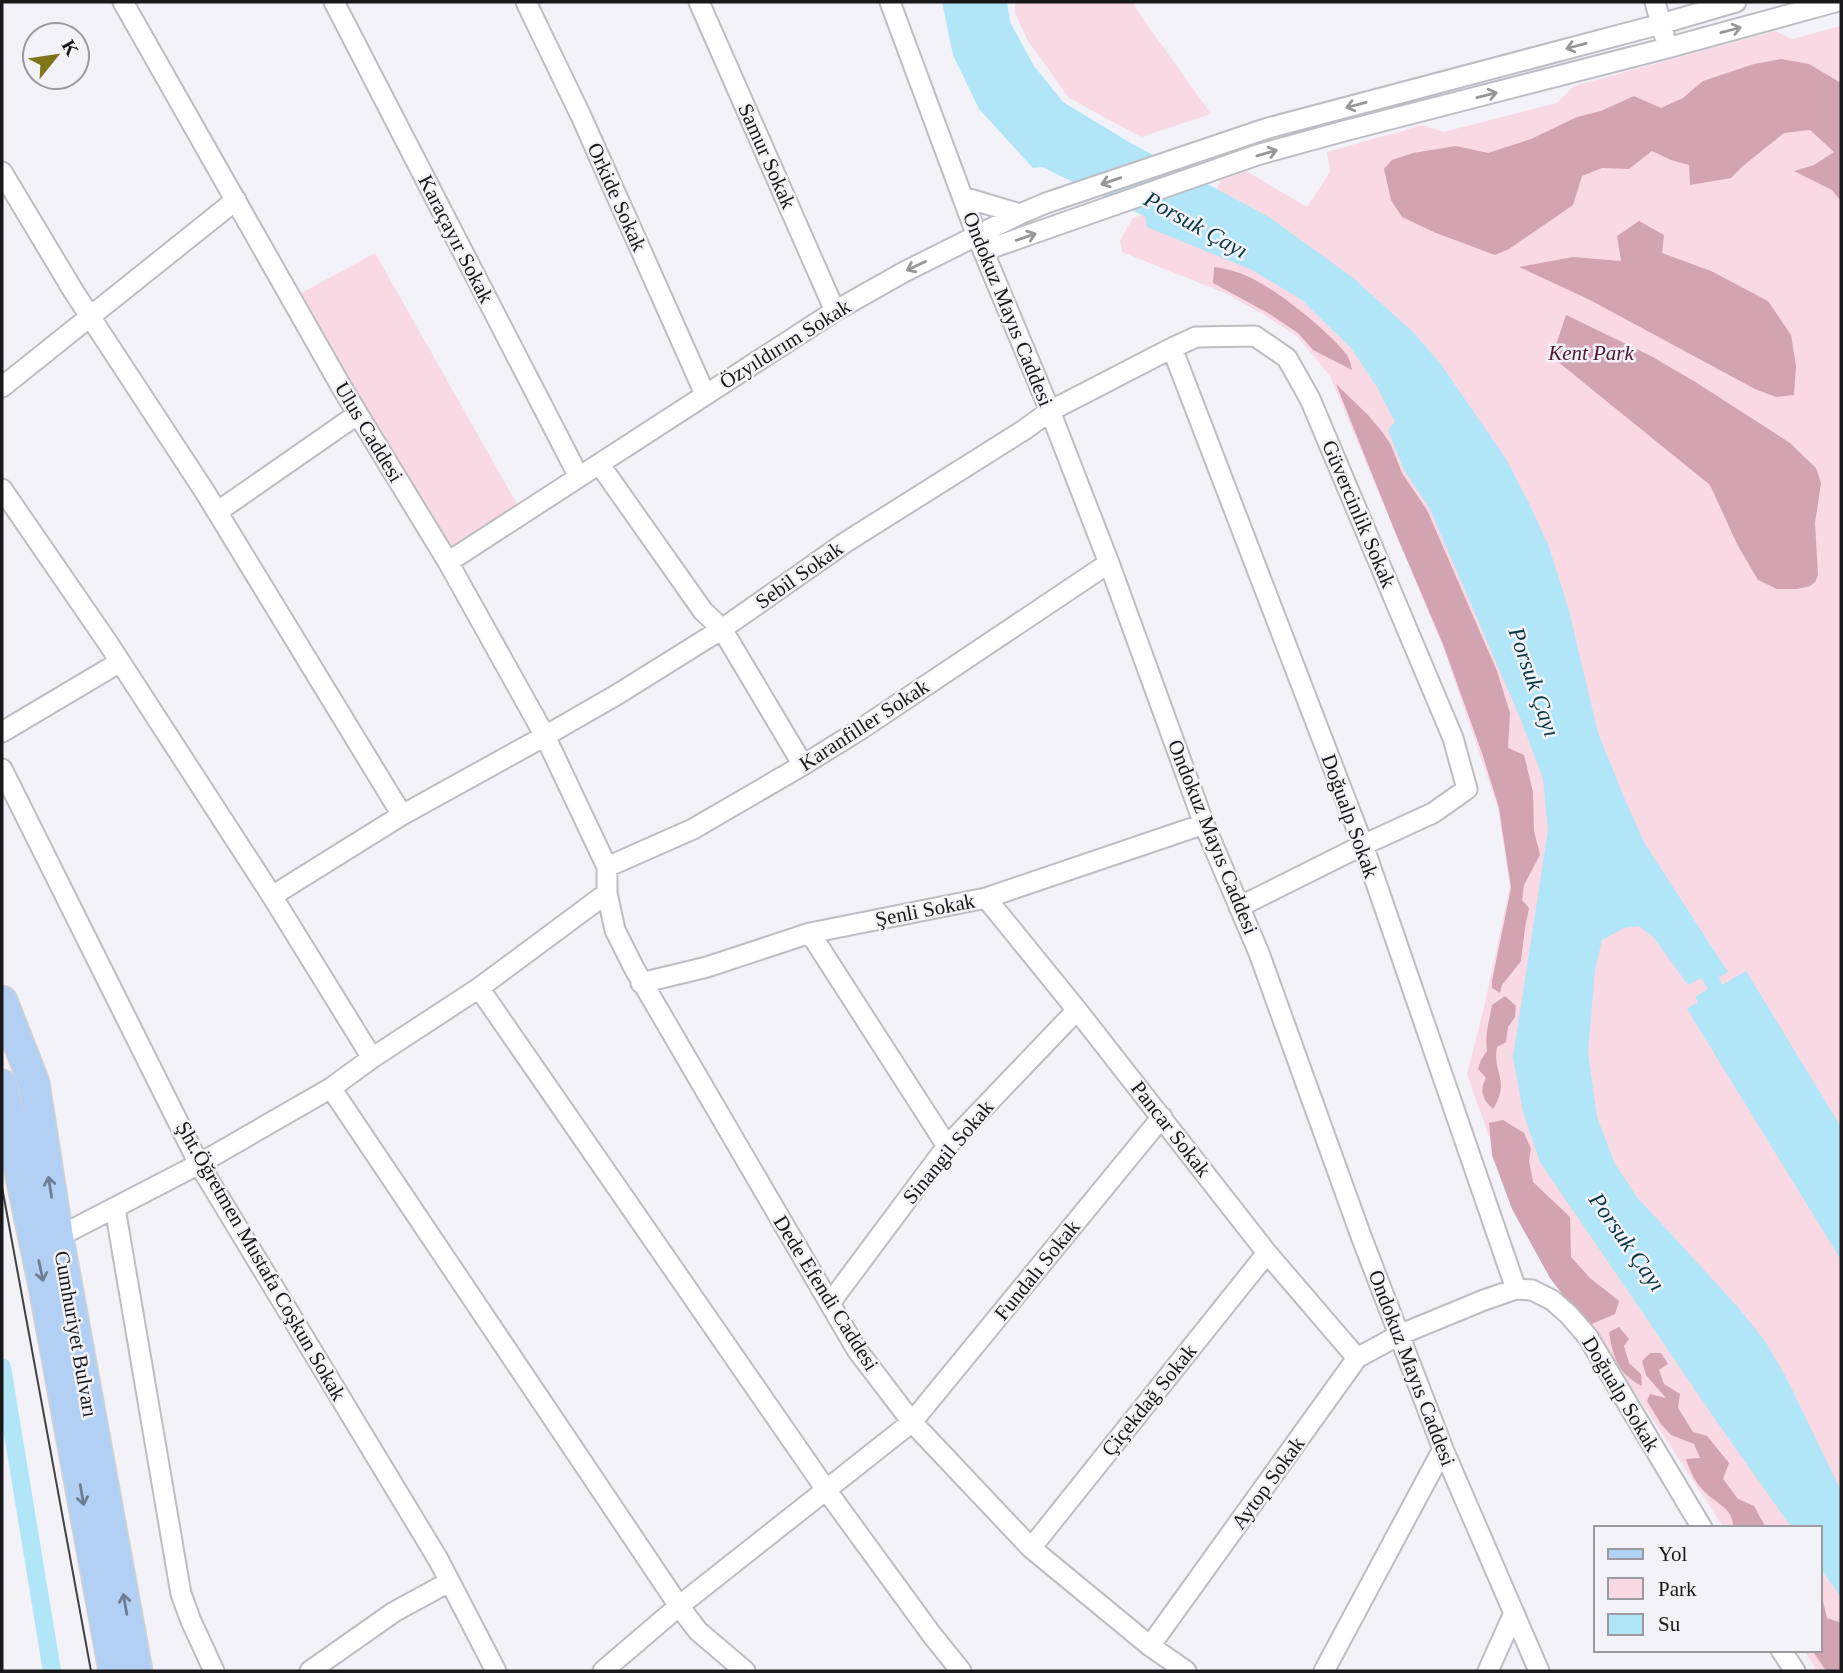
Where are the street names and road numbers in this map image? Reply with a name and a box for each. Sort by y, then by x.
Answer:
street label: Samur Sokak [733,100,801,213]
street label: Orkide Sokak [582,139,652,255]
street label: Karaçayır Sokak [413,171,499,307]
street label: Ondokuz Mayıs Caddesi [958,208,1058,410]
street label: Özyıldırım Sokak [715,294,855,394]
street label: Ulus Caddesi [330,378,408,487]
street label: Güvercinlik Sokak [1317,437,1401,592]
street label: Sebil Sokak [751,536,848,614]
street label: Karanfiller Sokak [795,674,934,776]
street label: Ondokuz Mayıs Caddesi [1163,736,1263,938]
street label: Doğualp Sokak [1316,751,1384,882]
street label: Şenli Sokak [873,888,977,931]
street label: Pancar Sokak [1126,1076,1216,1182]
street label: Sinangil Sokak [898,1095,999,1209]
street label: Şht.Öğretmen Mustafa Coşkun Sokak [171,1117,351,1405]
street label: Dede Efendi Caddesi [769,1211,884,1375]
street label: Fundalı Sokak [989,1215,1085,1325]
street label: Cumhuriyet Bulvarı [50,1249,102,1419]
street label: Ondokuz Mayıs Caddesi [1364,1267,1460,1469]
street label: Doğualp Sokak [1577,1332,1665,1456]
street label: Çiçekdağ Sokak [1097,1339,1202,1461]
street label: Aytop Sokak [1226,1432,1310,1534]

